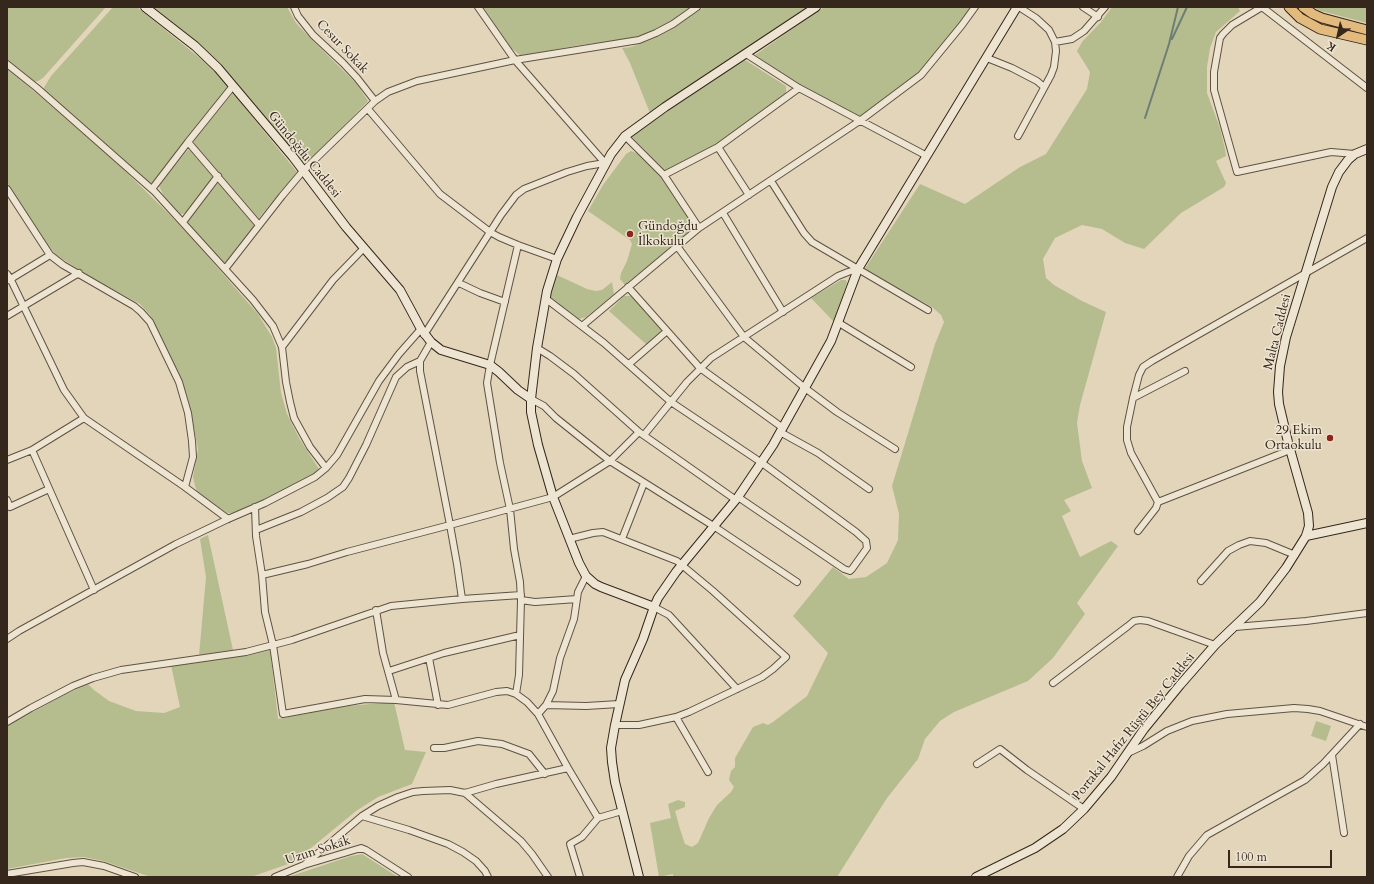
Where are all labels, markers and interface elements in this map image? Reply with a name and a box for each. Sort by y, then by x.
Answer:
north arrow [1318,16,1358,56]
street label: Cesur Sokak [313,17,371,77]
text: K [1323,38,1339,55]
street label: Gündoğdu Caddesi [264,109,344,201]
place label: Gündoğdu İlkokulu [638,219,698,250]
marker: Gündoğdu İlkokulu [625,229,635,239]
street label: Malta Caddesi [1261,292,1295,372]
place label: 29 Ekim Ortaokulu [1265,423,1322,454]
marker: 29 Ekim Ortaokulu [1325,433,1335,443]
street label: Portakal Hafız Rüştü Bey Caddesi [1070,650,1198,804]
street label: Uzun Sokak [283,833,353,869]
scale bar [1230,842,1334,868]
text: 100 m [1235,849,1267,865]

